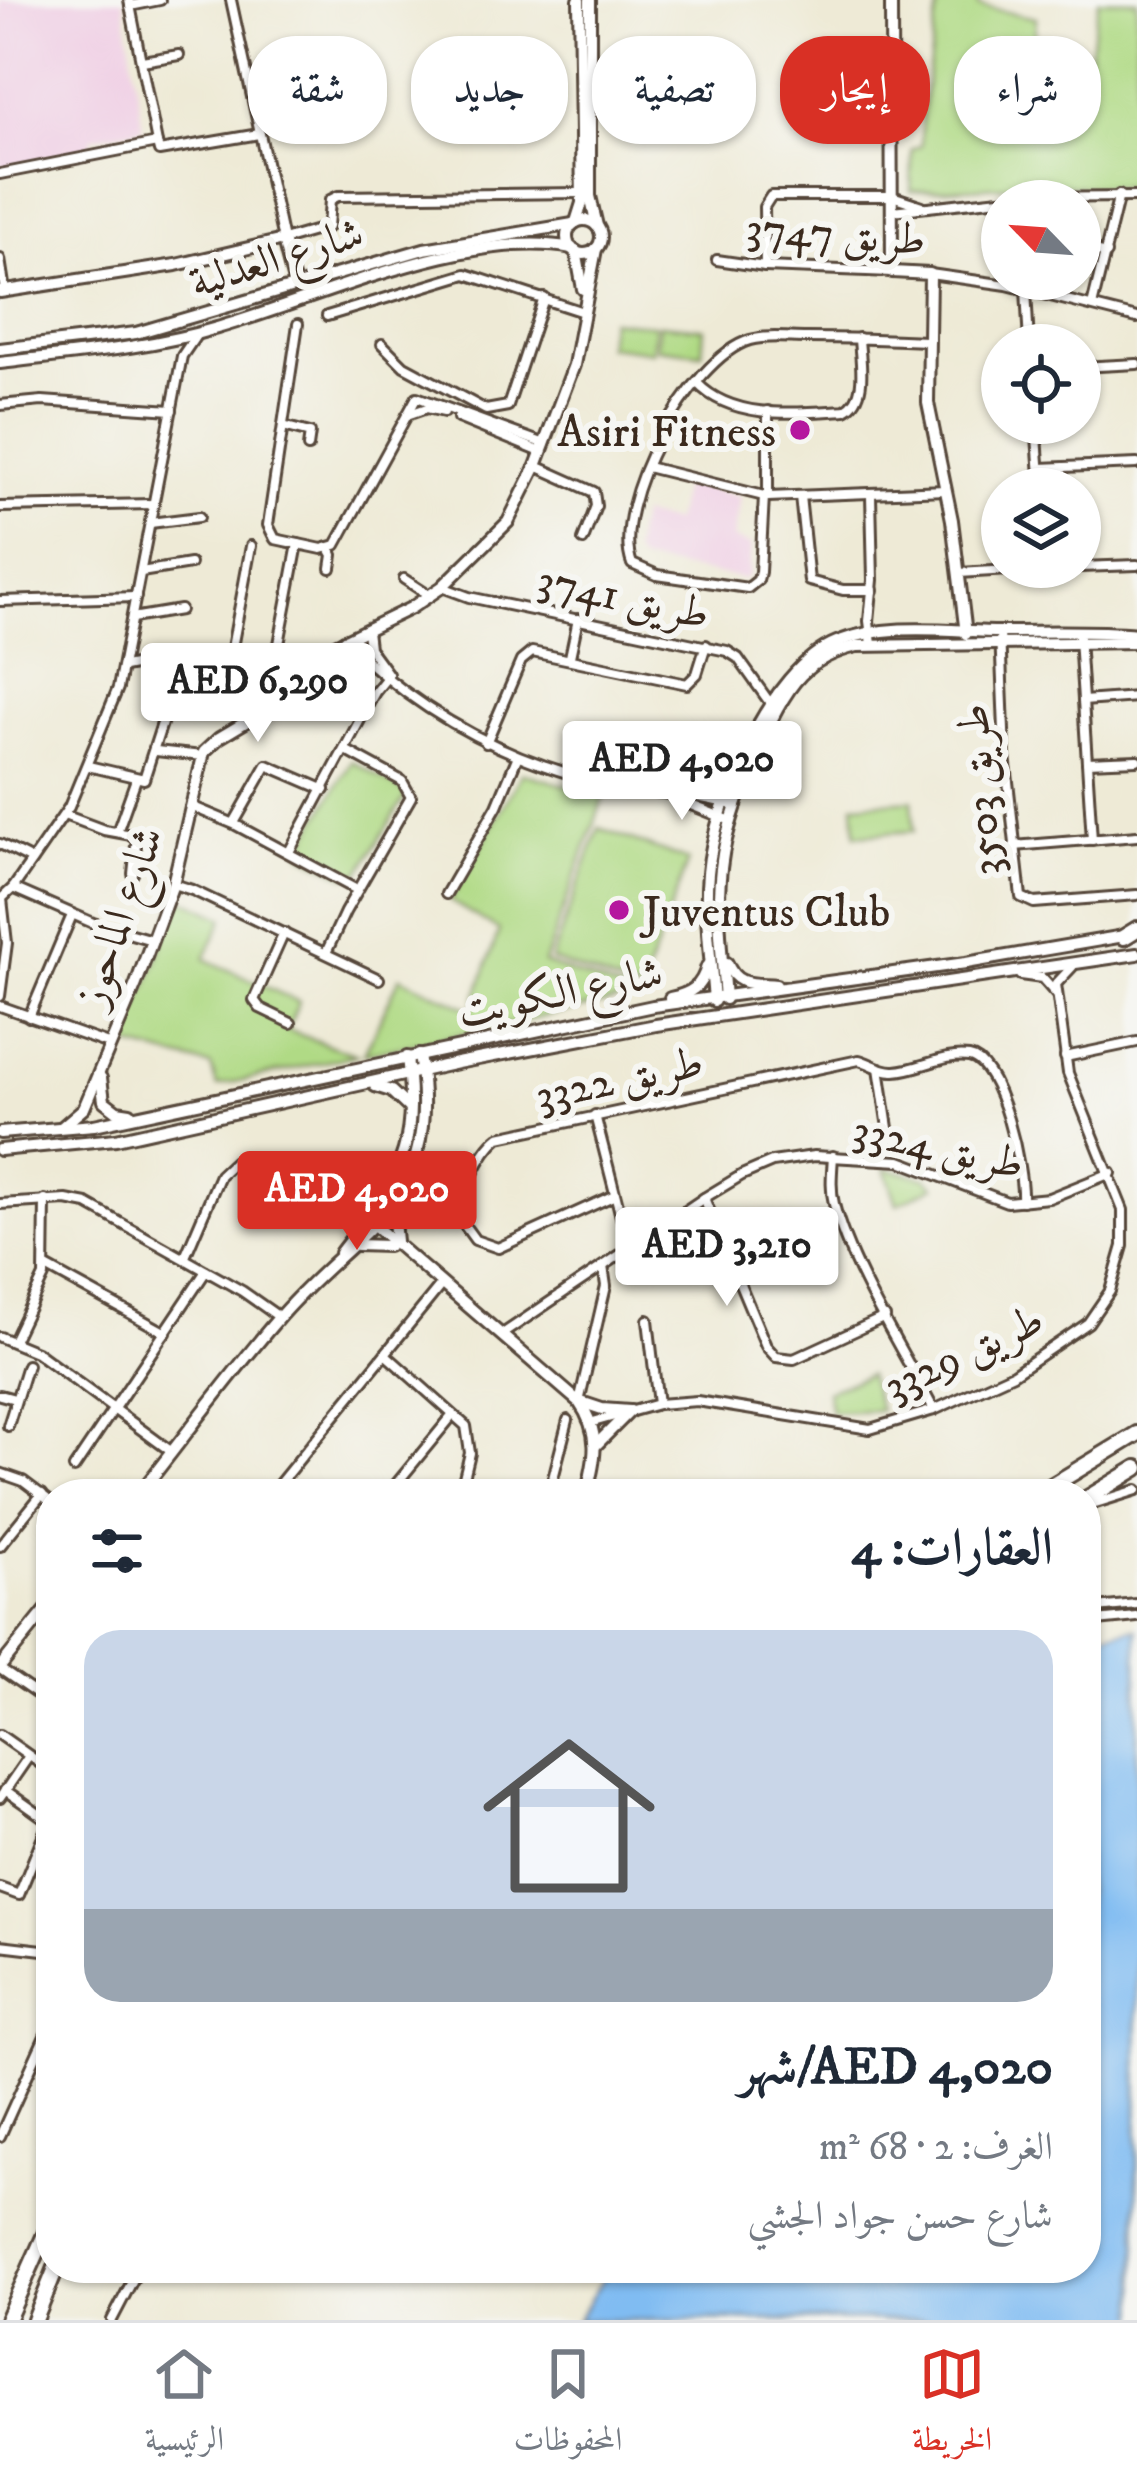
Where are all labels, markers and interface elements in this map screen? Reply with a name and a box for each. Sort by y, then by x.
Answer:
chip: شقة [248,36,387,144]
chip: جديد [411,36,568,144]
chip: تصفية [592,36,756,144]
chip: إيجار [780,36,930,144]
chip: شراء [954,36,1101,144]
north arrow [981,180,1101,300]
map controls [981,180,1101,588]
street label: طريق 3747 [744,201,927,269]
street label: شارع العدلية [183,206,373,319]
button: locate [981,324,1101,444]
place label: Asiri Fitness [557,405,776,461]
marker: Asiri Fitness [787,417,813,443]
button: layers [981,468,1101,588]
street label: طريق 3741 [532,552,714,643]
pin: AED 6,290 [121,643,395,745]
text: AED 6,290 [168,657,348,706]
street label: طريق 3503 [946,702,1016,878]
pin: AED 4,020 [545,721,819,823]
text: AED 4,020 [590,735,774,784]
street label: شارع الماحوز [63,820,184,1020]
place label: Juventus Club [639,885,890,941]
marker: Juventus Club [606,897,632,923]
street label: شارع الكويت [453,946,669,1047]
street label: طريق 3322 [531,1035,708,1125]
street label: طريق 3324 [848,1103,1029,1193]
pin: AED 4,020 [220,1151,494,1253]
text: AED 4,020 [265,1165,449,1214]
pin: AED 3,210 [590,1207,864,1309]
text: AED 3,210 [642,1221,812,1270]
street label: طريق 3329 [875,1292,1053,1415]
text: العقارات: 4 [851,1517,1053,1581]
icon: filters [84,1518,150,1584]
icon: home [461,1708,677,1924]
text: AED 4,020/شهر [739,2036,1053,2100]
text: الغرف: 2 · 68 m² [819,2123,1053,2172]
text: شارع حسن جواد الجشي [747,2192,1053,2241]
tab: الرئيسية [145,2341,224,2471]
tab: المحفوظات [514,2341,622,2471]
tab: الخريطة [912,2341,992,2471]

